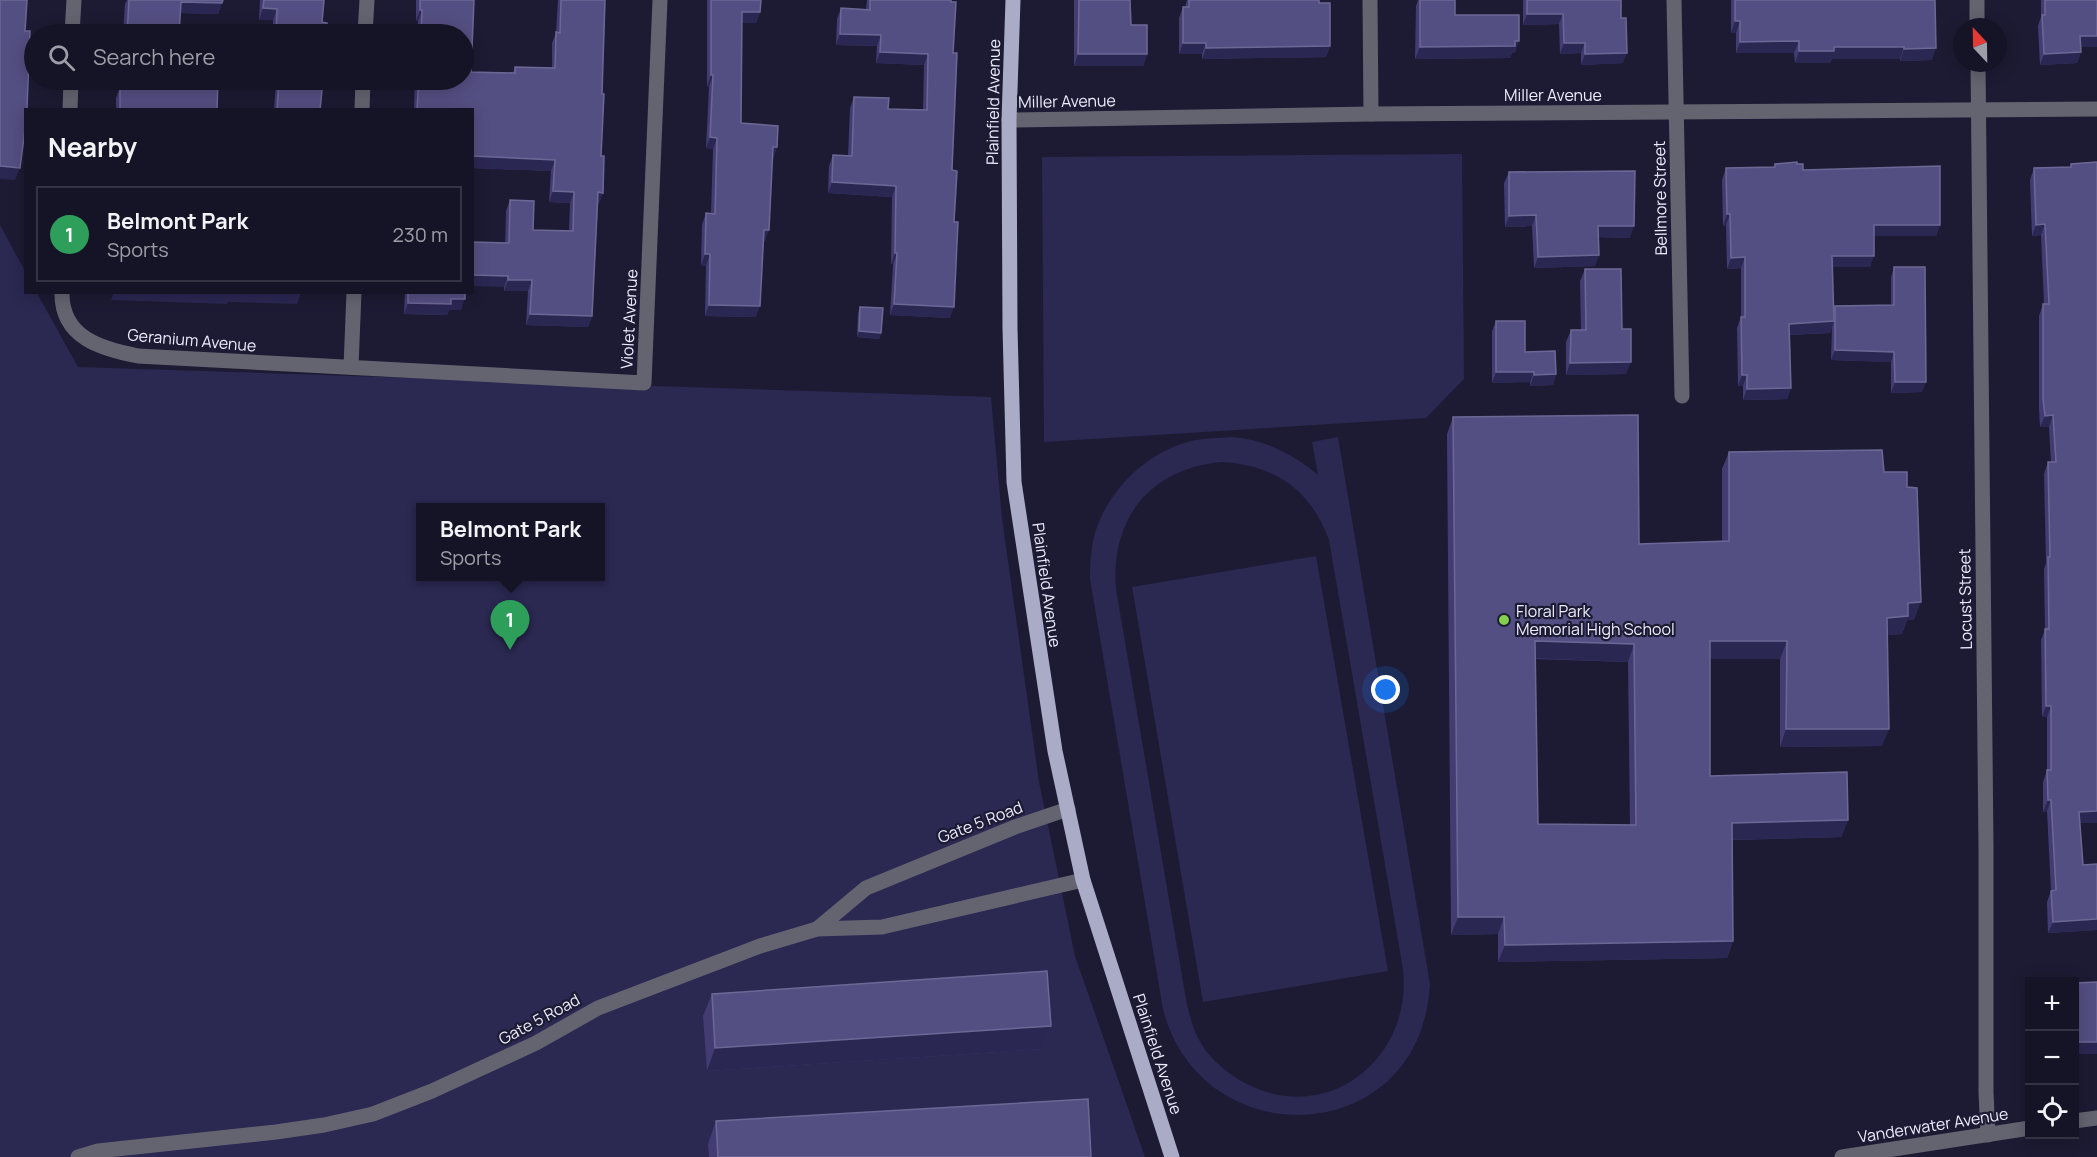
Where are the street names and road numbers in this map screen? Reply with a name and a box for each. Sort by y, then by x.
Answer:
street label: Plainfield Avenue [981,39,1005,165]
street label: Miller Avenue [1504,84,1602,106]
street label: Miller Avenue [1018,89,1116,113]
street label: Bellmore Street [1648,140,1672,256]
street label: Violet Avenue [615,268,643,370]
street label: Geranium Avenue [127,323,257,357]
street label: Plainfield Avenue [1027,521,1067,649]
street label: Locust Street [1953,548,1977,650]
street label: Gate 5 Road [934,796,1026,848]
street label: Gate 5 Road [494,988,584,1050]
street label: Plainfield Avenue [1128,991,1188,1117]
street label: Vanderwater Avenue [1856,1102,2010,1148]

